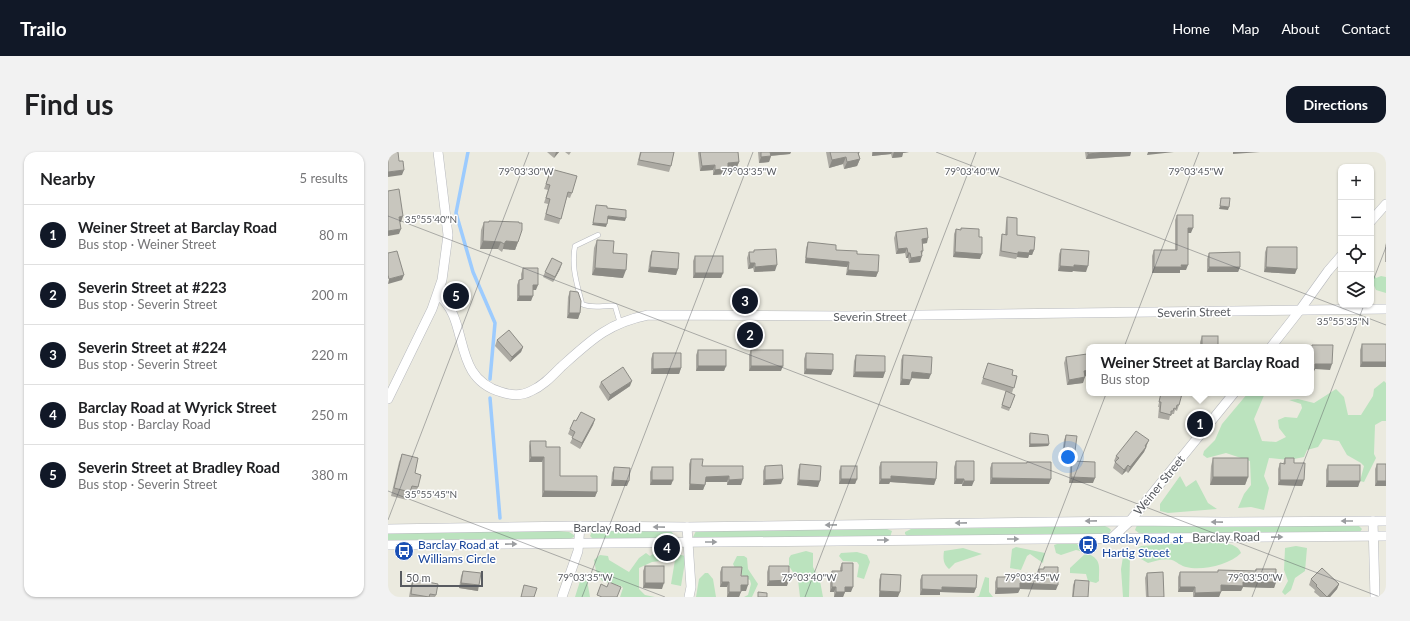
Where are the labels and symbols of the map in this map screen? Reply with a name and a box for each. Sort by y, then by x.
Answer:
text: 79°03'30"W [498,165,554,177]
text: 79°03'35"W [721,165,777,177]
text: 79°03'40"W [944,165,1000,177]
text: 79°03'45"W [1168,165,1224,177]
text: 35°55'40"N [405,213,457,225]
pin: 5 [443,281,469,311]
pin: 3 [732,286,758,316]
street label: Severin Street [1157,304,1232,320]
street label: Severin Street [833,309,908,324]
text: 35°55'35"N [1317,315,1369,327]
pin: 2 [737,320,763,350]
pin: 1 [1187,409,1213,439]
your location [1058,447,1078,467]
street label: Weiner Street [1130,451,1188,518]
text: 35°55'45"N [405,488,457,500]
one-way arrow [1085,518,1097,525]
one-way arrow [1340,518,1353,524]
one-way arrow [1210,519,1223,525]
street label: Barclay Road [573,520,641,535]
one-way arrow [954,520,967,526]
one-way arrow [824,522,837,528]
one-way arrow [652,524,665,530]
street label: Barclay Road [1192,529,1260,545]
place label: Barclay Road at Hartig Street [1102,531,1184,560]
pin: 4 [654,533,680,563]
bus stop icon: Barclay Road at Hartig Street [1077,534,1099,556]
one-way arrow [1271,534,1284,540]
one-way arrow [1007,536,1020,542]
place label: Barclay Road at Williams Circle [418,537,500,566]
one-way arrow [877,537,890,543]
one-way arrow [705,539,718,545]
bus stop icon: Barclay Road at Williams Circle [393,540,415,562]
one-way arrow [505,541,518,547]
scale bar [400,569,483,588]
text: 79°03'35"W [557,571,613,583]
text: 79°03'40"W [781,571,837,583]
text: 79°03'45"W [1004,571,1060,583]
text: 79°03'50"W [1227,571,1283,583]

